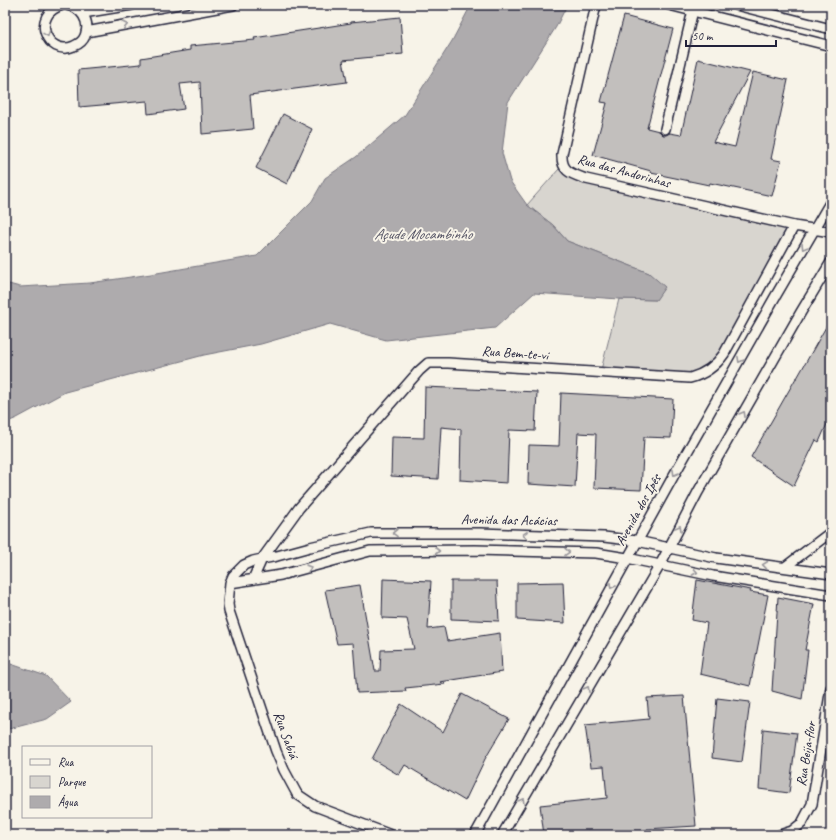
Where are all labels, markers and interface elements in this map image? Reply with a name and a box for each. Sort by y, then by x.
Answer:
one-way arrow [121,21,128,30]
scale bar [686,22,776,48]
text: 50 m [692,28,714,44]
one-way arrow [42,30,50,37]
street label: Rua das Andorinhas [576,150,673,192]
water label: Açude Mocambinho [374,225,473,244]
one-way arrow [802,243,809,250]
street label: Rua Bem-te-vi [481,342,551,364]
one-way arrow [737,356,744,363]
one-way arrow [739,411,746,418]
one-way arrow [672,469,679,476]
street label: Avenida dos Ipês [612,470,665,548]
street label: Avenida das Acácias [461,511,558,529]
one-way arrow [675,524,682,532]
one-way arrow [392,529,398,537]
one-way arrow [522,530,528,539]
one-way arrow [434,547,440,555]
one-way arrow [564,548,570,556]
one-way arrow [762,560,768,569]
one-way arrow [305,564,312,573]
one-way arrow [692,568,698,576]
one-way arrow [609,582,616,589]
one-way arrow [583,686,590,693]
street label: Rua Sabiá [270,709,303,763]
street label: Rua Beija-flor [793,719,820,787]
legend [22,746,152,818]
text: Rua [58,754,75,770]
text: Parque [58,774,87,790]
text: Água [58,794,79,810]
one-way arrow [517,798,524,805]

